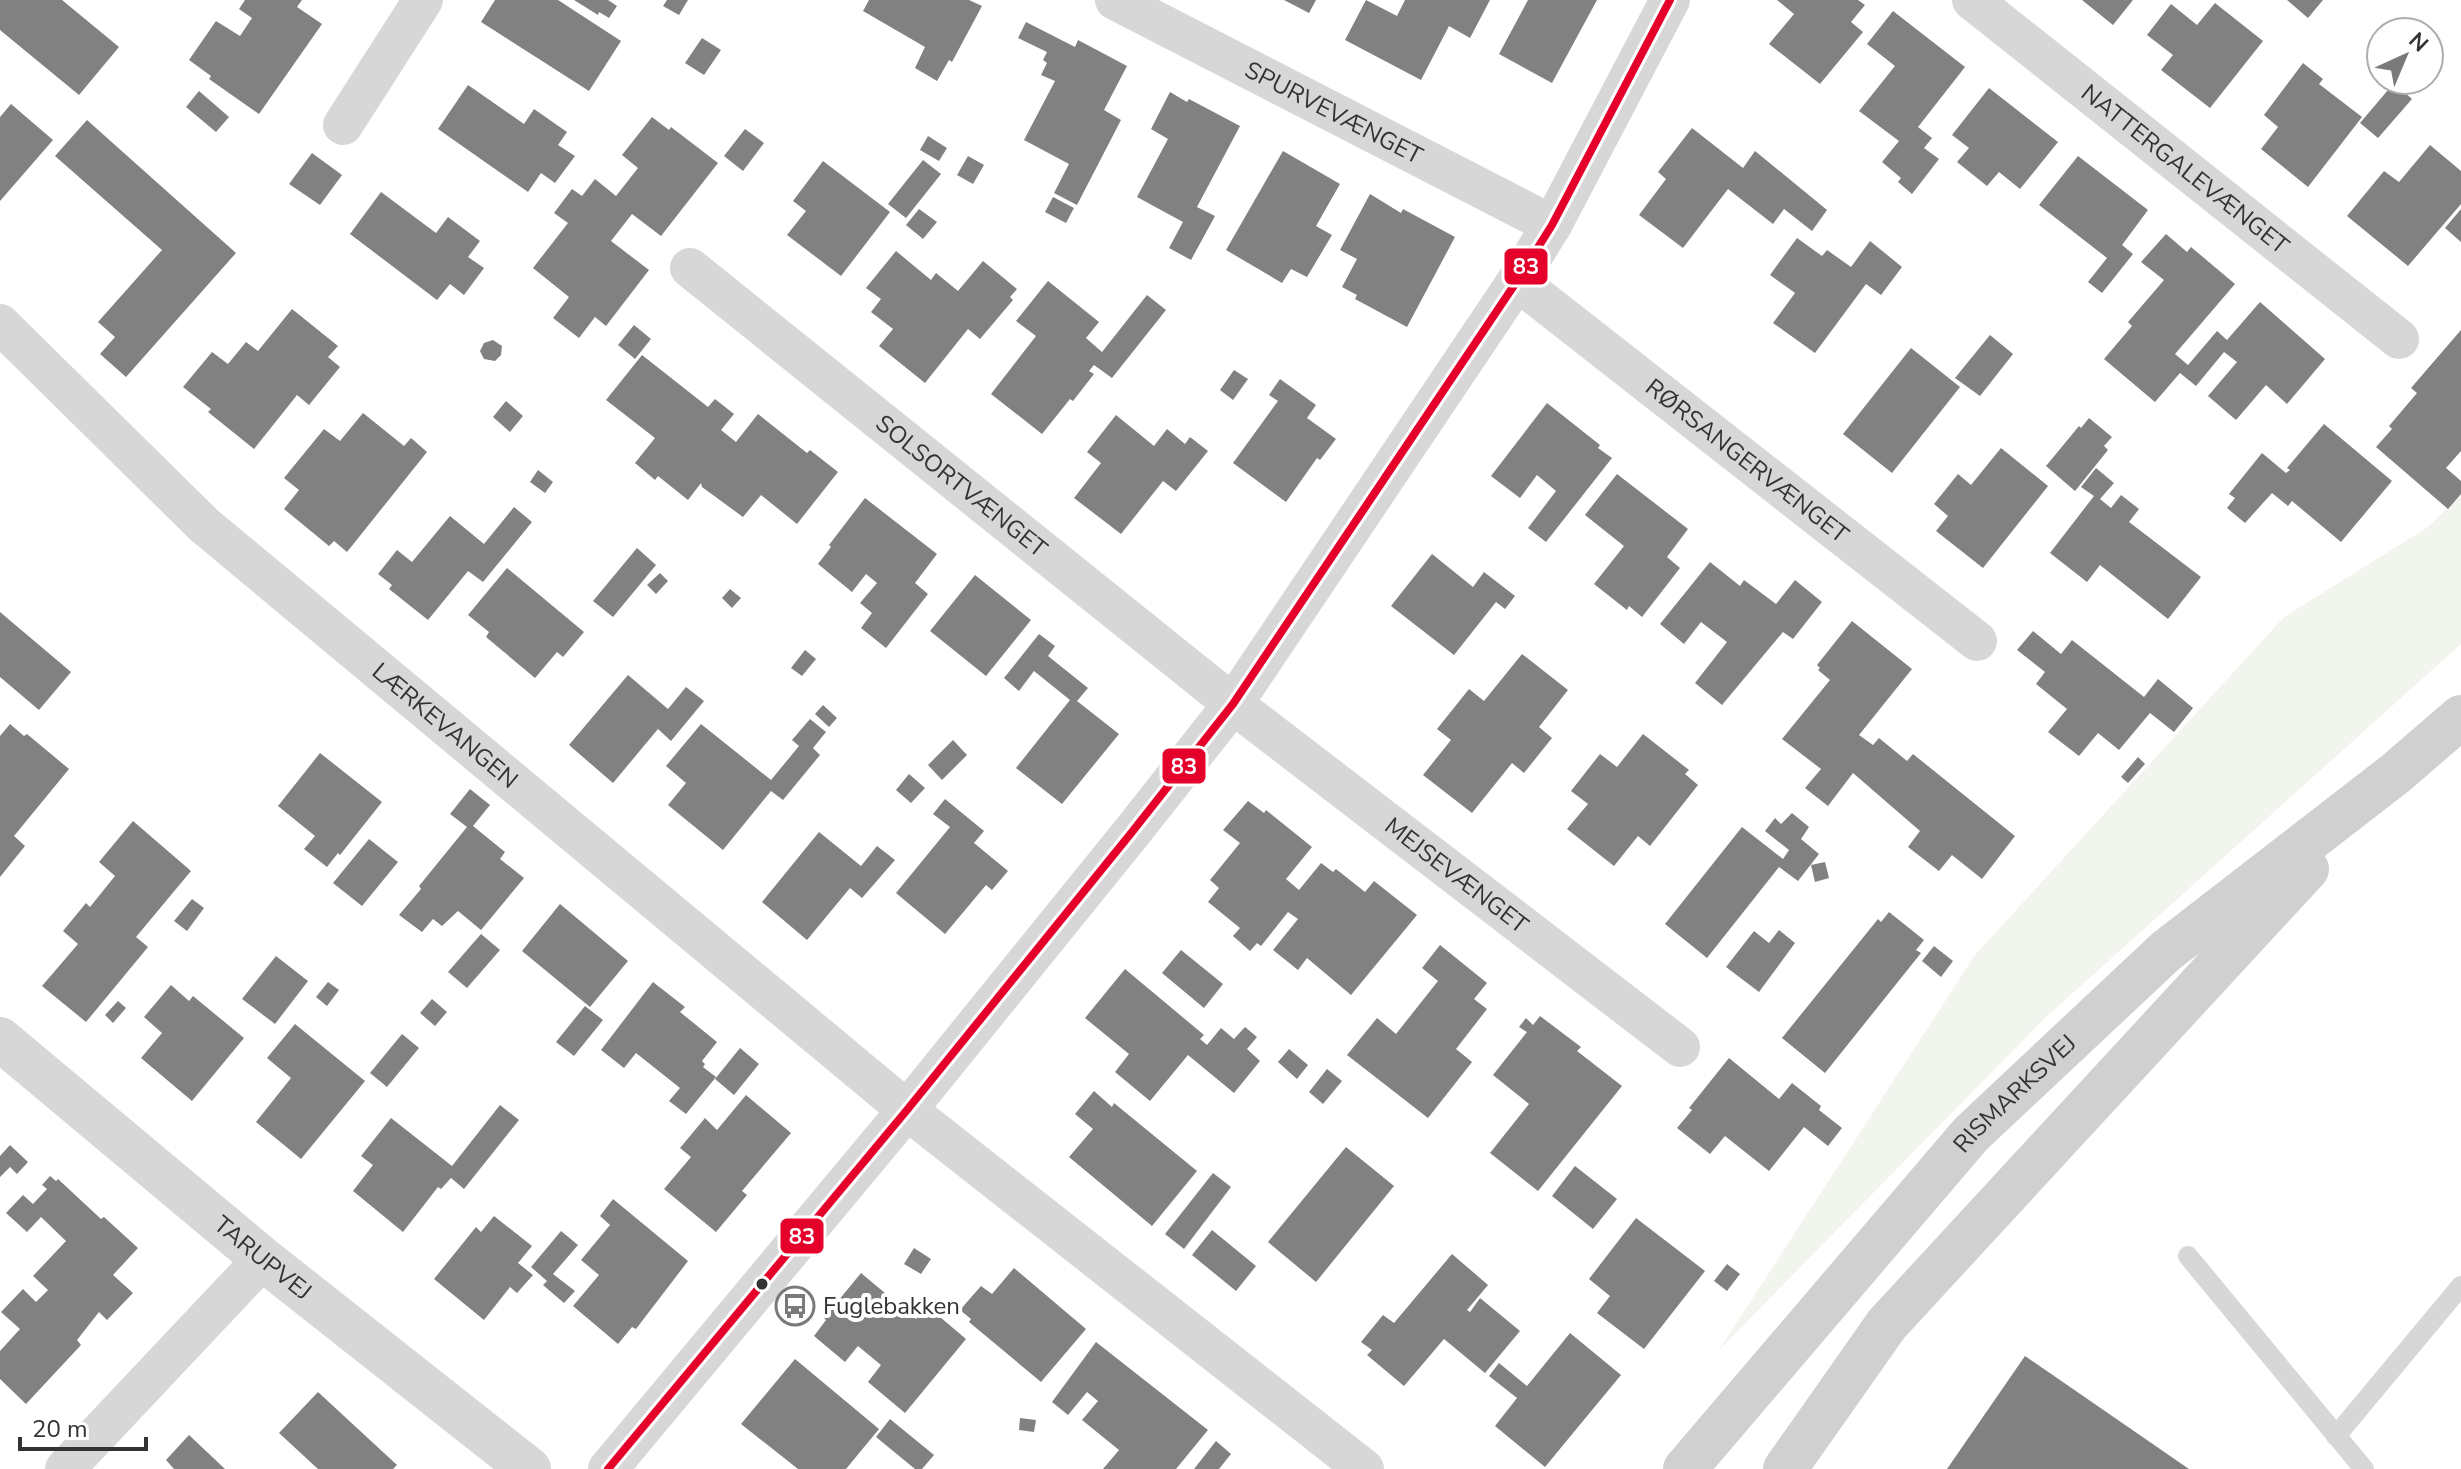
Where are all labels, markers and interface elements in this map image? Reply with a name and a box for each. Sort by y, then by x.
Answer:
north arrow [2365,16,2445,96]
text: N [2402,26,2435,59]
street label: SPURVEVÆNGET [1239,54,1429,172]
street label: NATTERGALEVÆNGET [2075,77,2296,262]
line badge: 83 [1503,247,1549,286]
text: 83 [1513,252,1539,282]
street label: RØRSANGERVÆNGET [1639,371,1856,551]
street label: SOLSORTVÆNGET [869,407,1054,565]
street label: LÆRKEVANGEN [365,656,525,796]
line badge: 83 [1161,747,1207,785]
text: 83 [1171,752,1197,782]
street label: MEJSEVÆNGET [1378,810,1535,941]
street label: RISMARKSVEJ [1946,1027,2083,1159]
street label: TARUPVEJ [207,1209,318,1307]
line badge: 83 [779,1217,825,1255]
text: 83 [789,1222,815,1252]
unlabelled marker [754,1276,770,1292]
bus stop icon: Fuglebakken [774,1285,816,1327]
place label: Fuglebakken [823,1290,960,1322]
scale bar [20,1401,146,1451]
text: 20 m [32,1413,88,1445]

